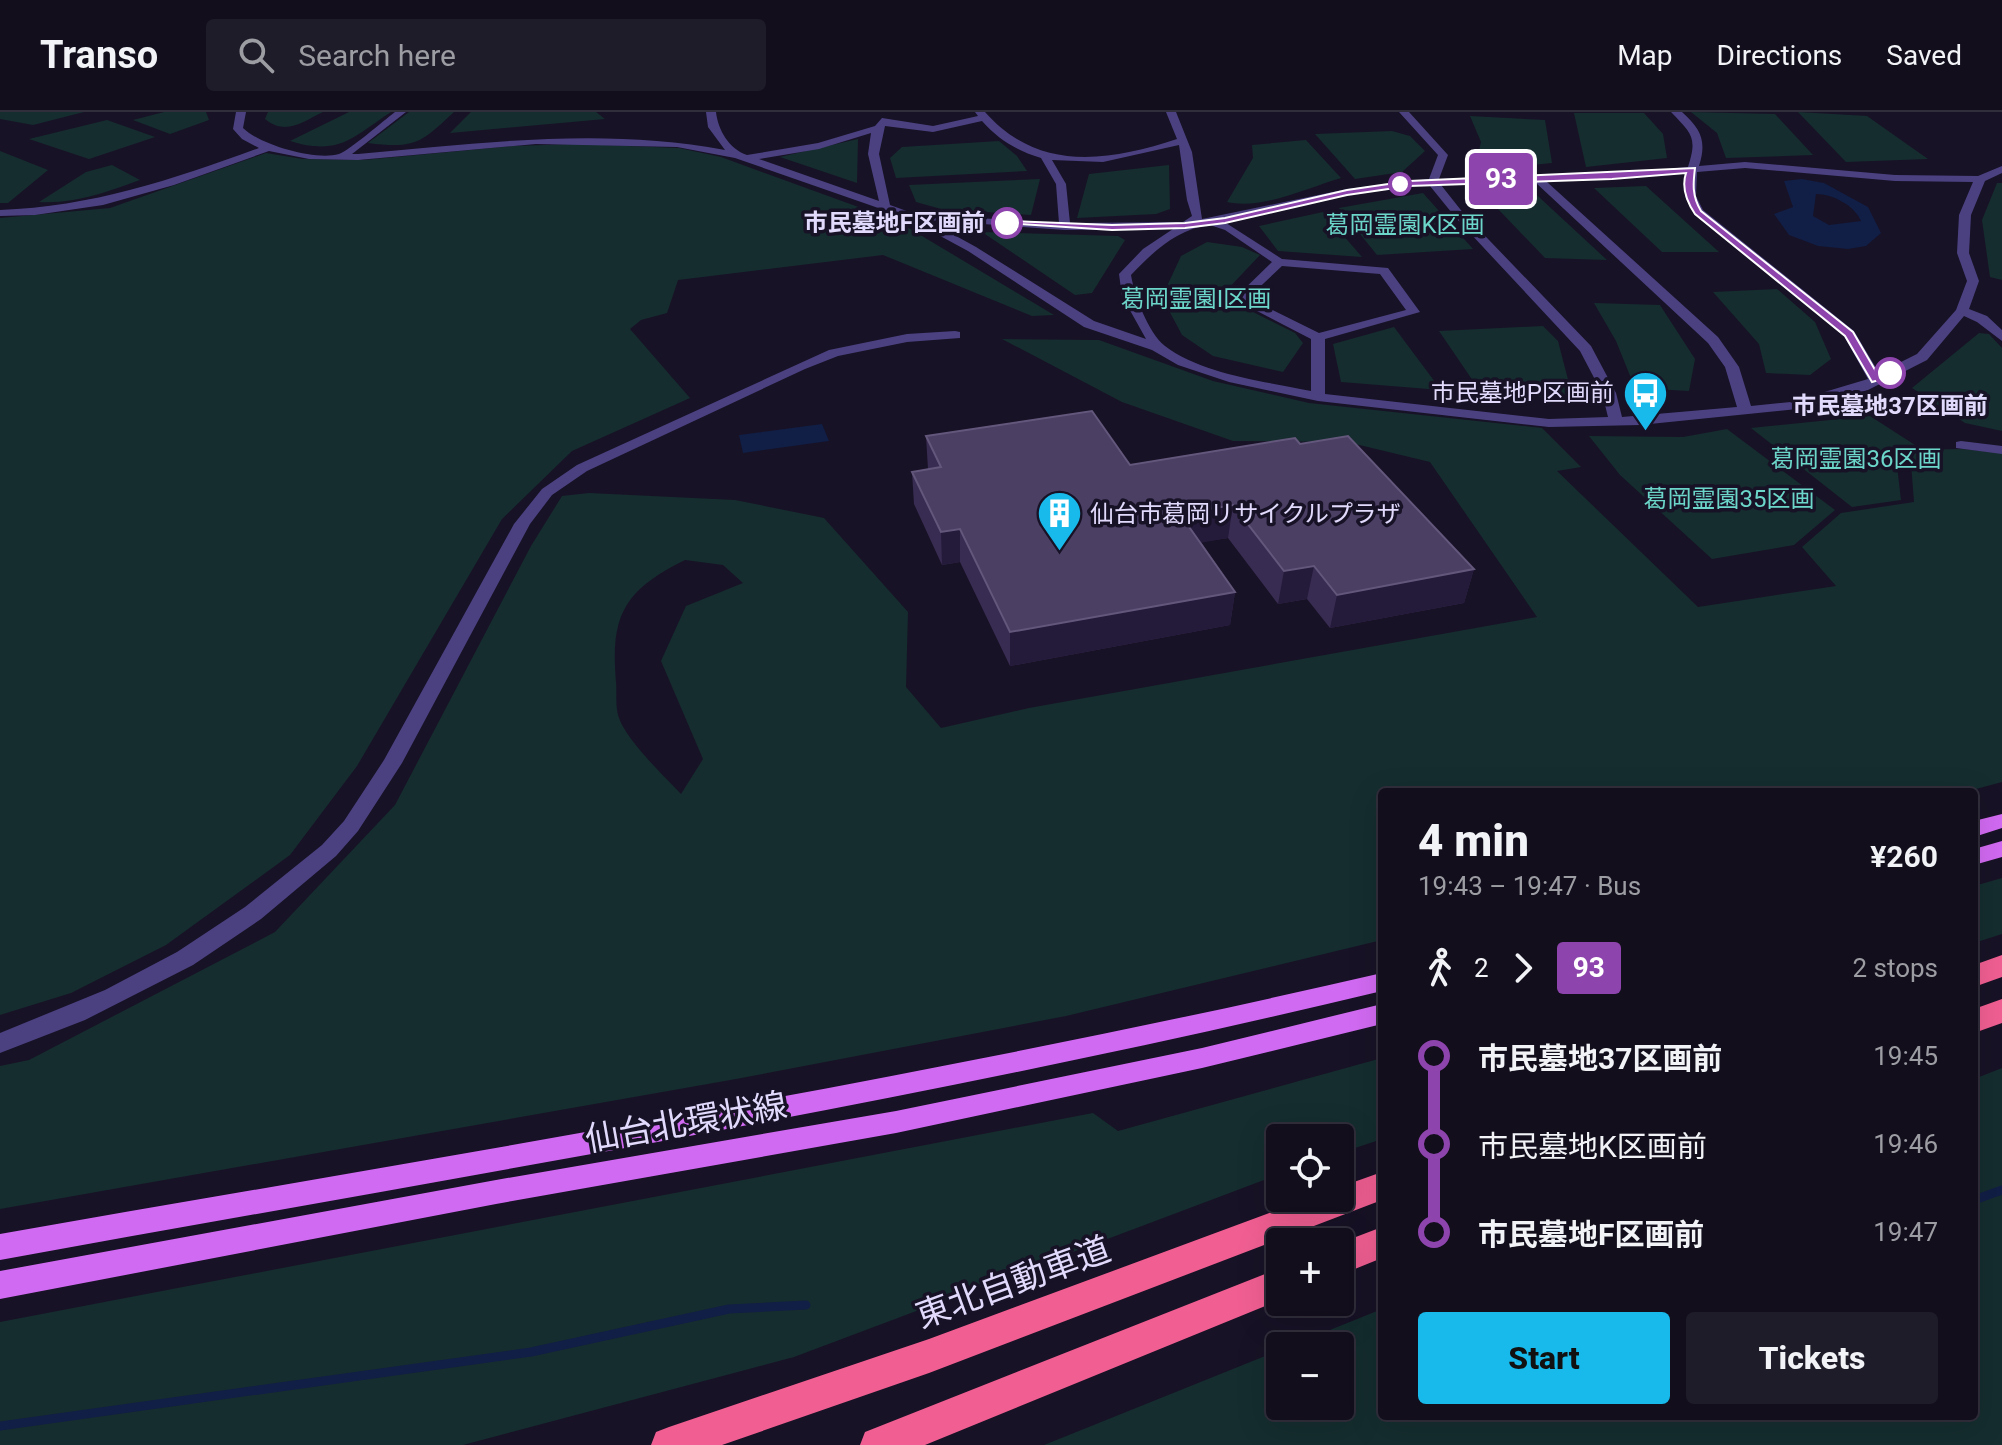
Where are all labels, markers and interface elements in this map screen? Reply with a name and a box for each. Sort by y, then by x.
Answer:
search box [206,19,766,91]
text: Transo [40,33,158,77]
icon: search [234,33,278,77]
text: Search here [298,38,456,73]
text: Map [1617,39,1673,72]
text: Directions [1717,39,1842,72]
text: Saved [1886,39,1962,72]
line badge: 93 [1465,153,1537,205]
text: 93 [1485,162,1517,195]
unlabelled marker [1389,173,1411,195]
marker: 市民墓地F区画前 [992,208,1022,238]
place label: 市民墓地F区画前 [804,209,985,237]
park label: 葛岡霊園K区画 [1325,211,1485,239]
park label: 葛岡霊園I区画 [1121,285,1271,313]
marker: 市民墓地37区画前 [1875,358,1905,388]
bus stop icon: 市民墓地P区画前 [1621,369,1669,432]
place label: 市民墓地P区画前 [1431,379,1614,407]
place label: 市民墓地37区画前 [1792,392,1988,420]
park label: 葛岡霊園36区画 [1771,445,1941,473]
park label: 葛岡霊園35区画 [1644,485,1814,513]
building icon: 仙台市葛岡リサイクルプラザ [1035,490,1083,553]
place label: 仙台市葛岡リサイクルプラザ [1090,500,1401,528]
text: 4 min [1418,815,1529,867]
text: ¥260 [1870,839,1938,874]
text: 19:43 – 19:47 · Bus [1418,871,1641,901]
icon: walk [1418,946,1462,990]
icon: forward [1501,946,1545,990]
text: 93 [1573,951,1605,984]
text: 2 [1474,953,1489,983]
text: 2 stops [1852,953,1938,983]
text: 市民墓地37区画前 [1478,1041,1722,1076]
text: 19:45 [1873,1041,1938,1071]
street label: 仙台北環状線 [582,1085,790,1159]
map controls [1266,1124,1354,1420]
button: locate [1266,1124,1354,1212]
text: 市民墓地K区画前 [1478,1129,1707,1164]
text: 19:46 [1873,1129,1938,1159]
text: 市民墓地F区画前 [1478,1217,1704,1252]
text: 19:47 [1873,1217,1938,1247]
street label: 東北自動車道 [910,1228,1116,1336]
button: + [1266,1228,1354,1316]
button: Start [1418,1312,1670,1404]
button: Tickets [1686,1312,1938,1404]
button: − [1266,1332,1354,1420]

